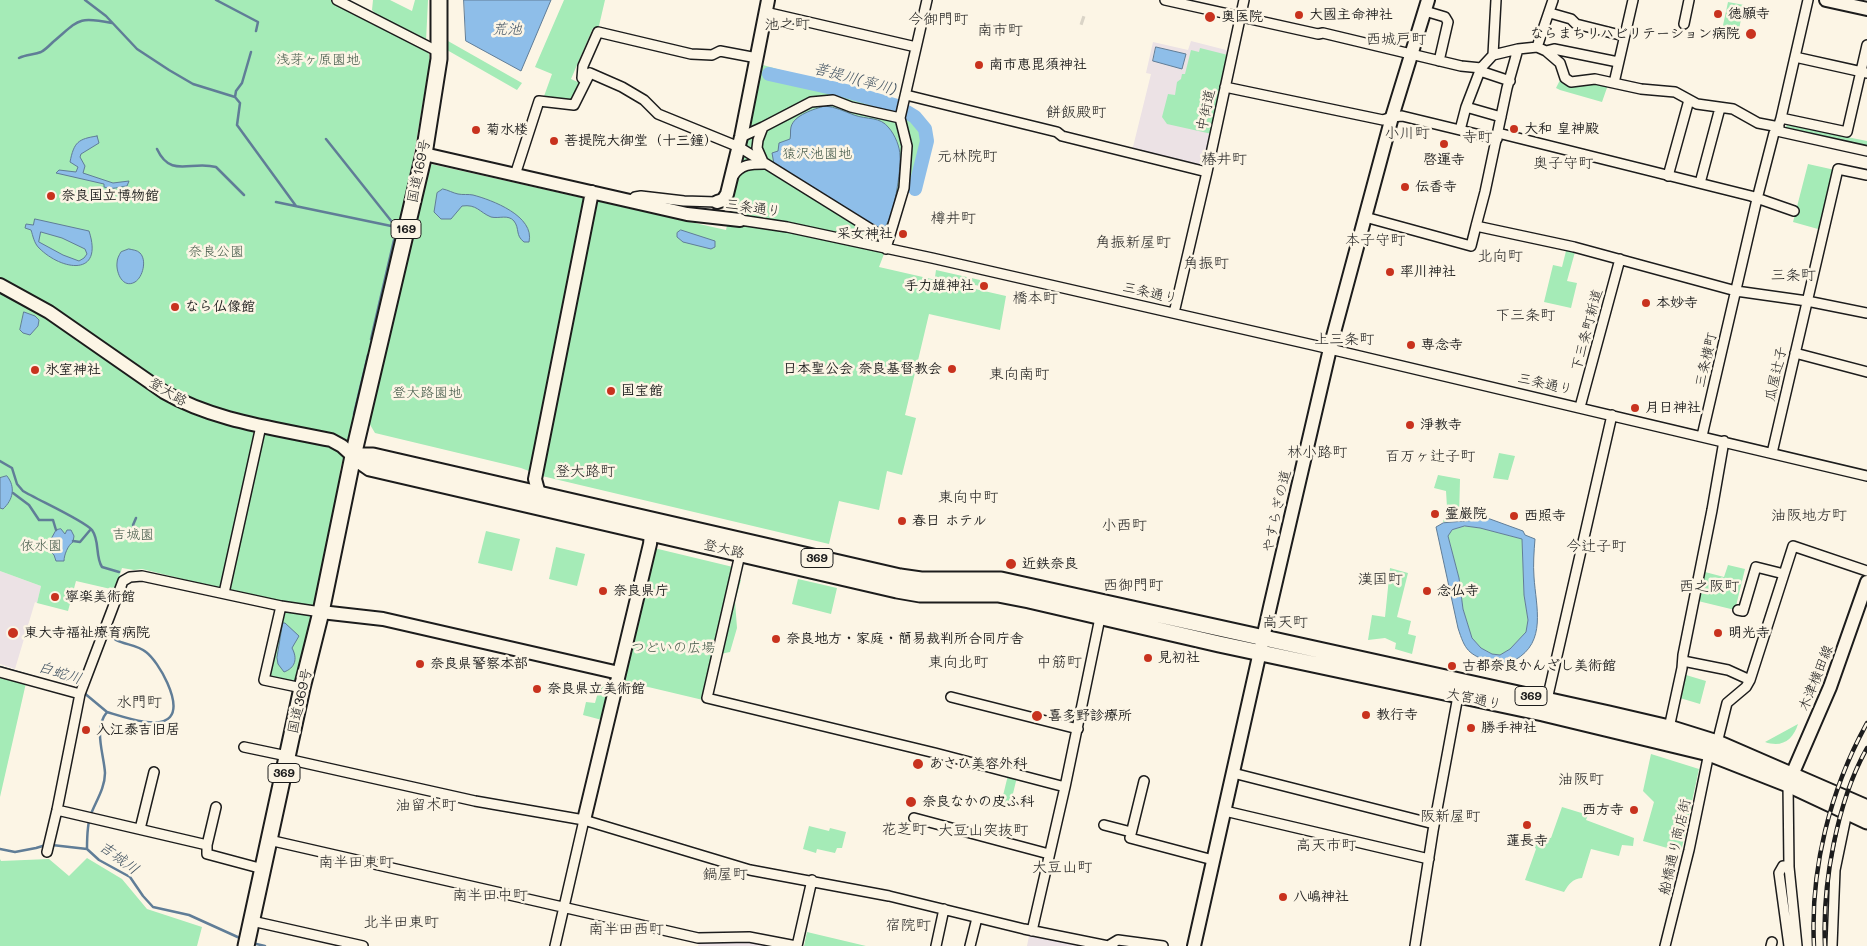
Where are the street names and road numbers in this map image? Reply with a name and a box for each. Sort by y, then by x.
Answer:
street label: 中街道 [1193,88,1219,132]
street label: 国道169号 [404,137,434,205]
street label: 三条通り [724,196,782,220]
road number: 169 [391,220,421,238]
street label: 三条通り [1121,279,1179,307]
street label: 下三条町新道 [1568,287,1606,373]
street label: 三条横町 [1692,331,1720,389]
street label: 瓜屋辻子 [1762,345,1790,403]
street label: 三条通り [1516,370,1574,398]
street label: 登大路 [146,374,190,410]
street label: やすらぎの道 [1259,468,1295,554]
street label: 登大路 [702,536,746,562]
road number: 369 [801,548,833,568]
street label: 木津横田線 [1795,642,1837,714]
street label: 国道369号 [284,667,316,735]
street label: 大宮通り [1445,685,1503,713]
road number: 369 [1515,686,1547,706]
road number: 369 [268,764,300,782]
street label: 船橋通り商店街 [1656,797,1694,897]

